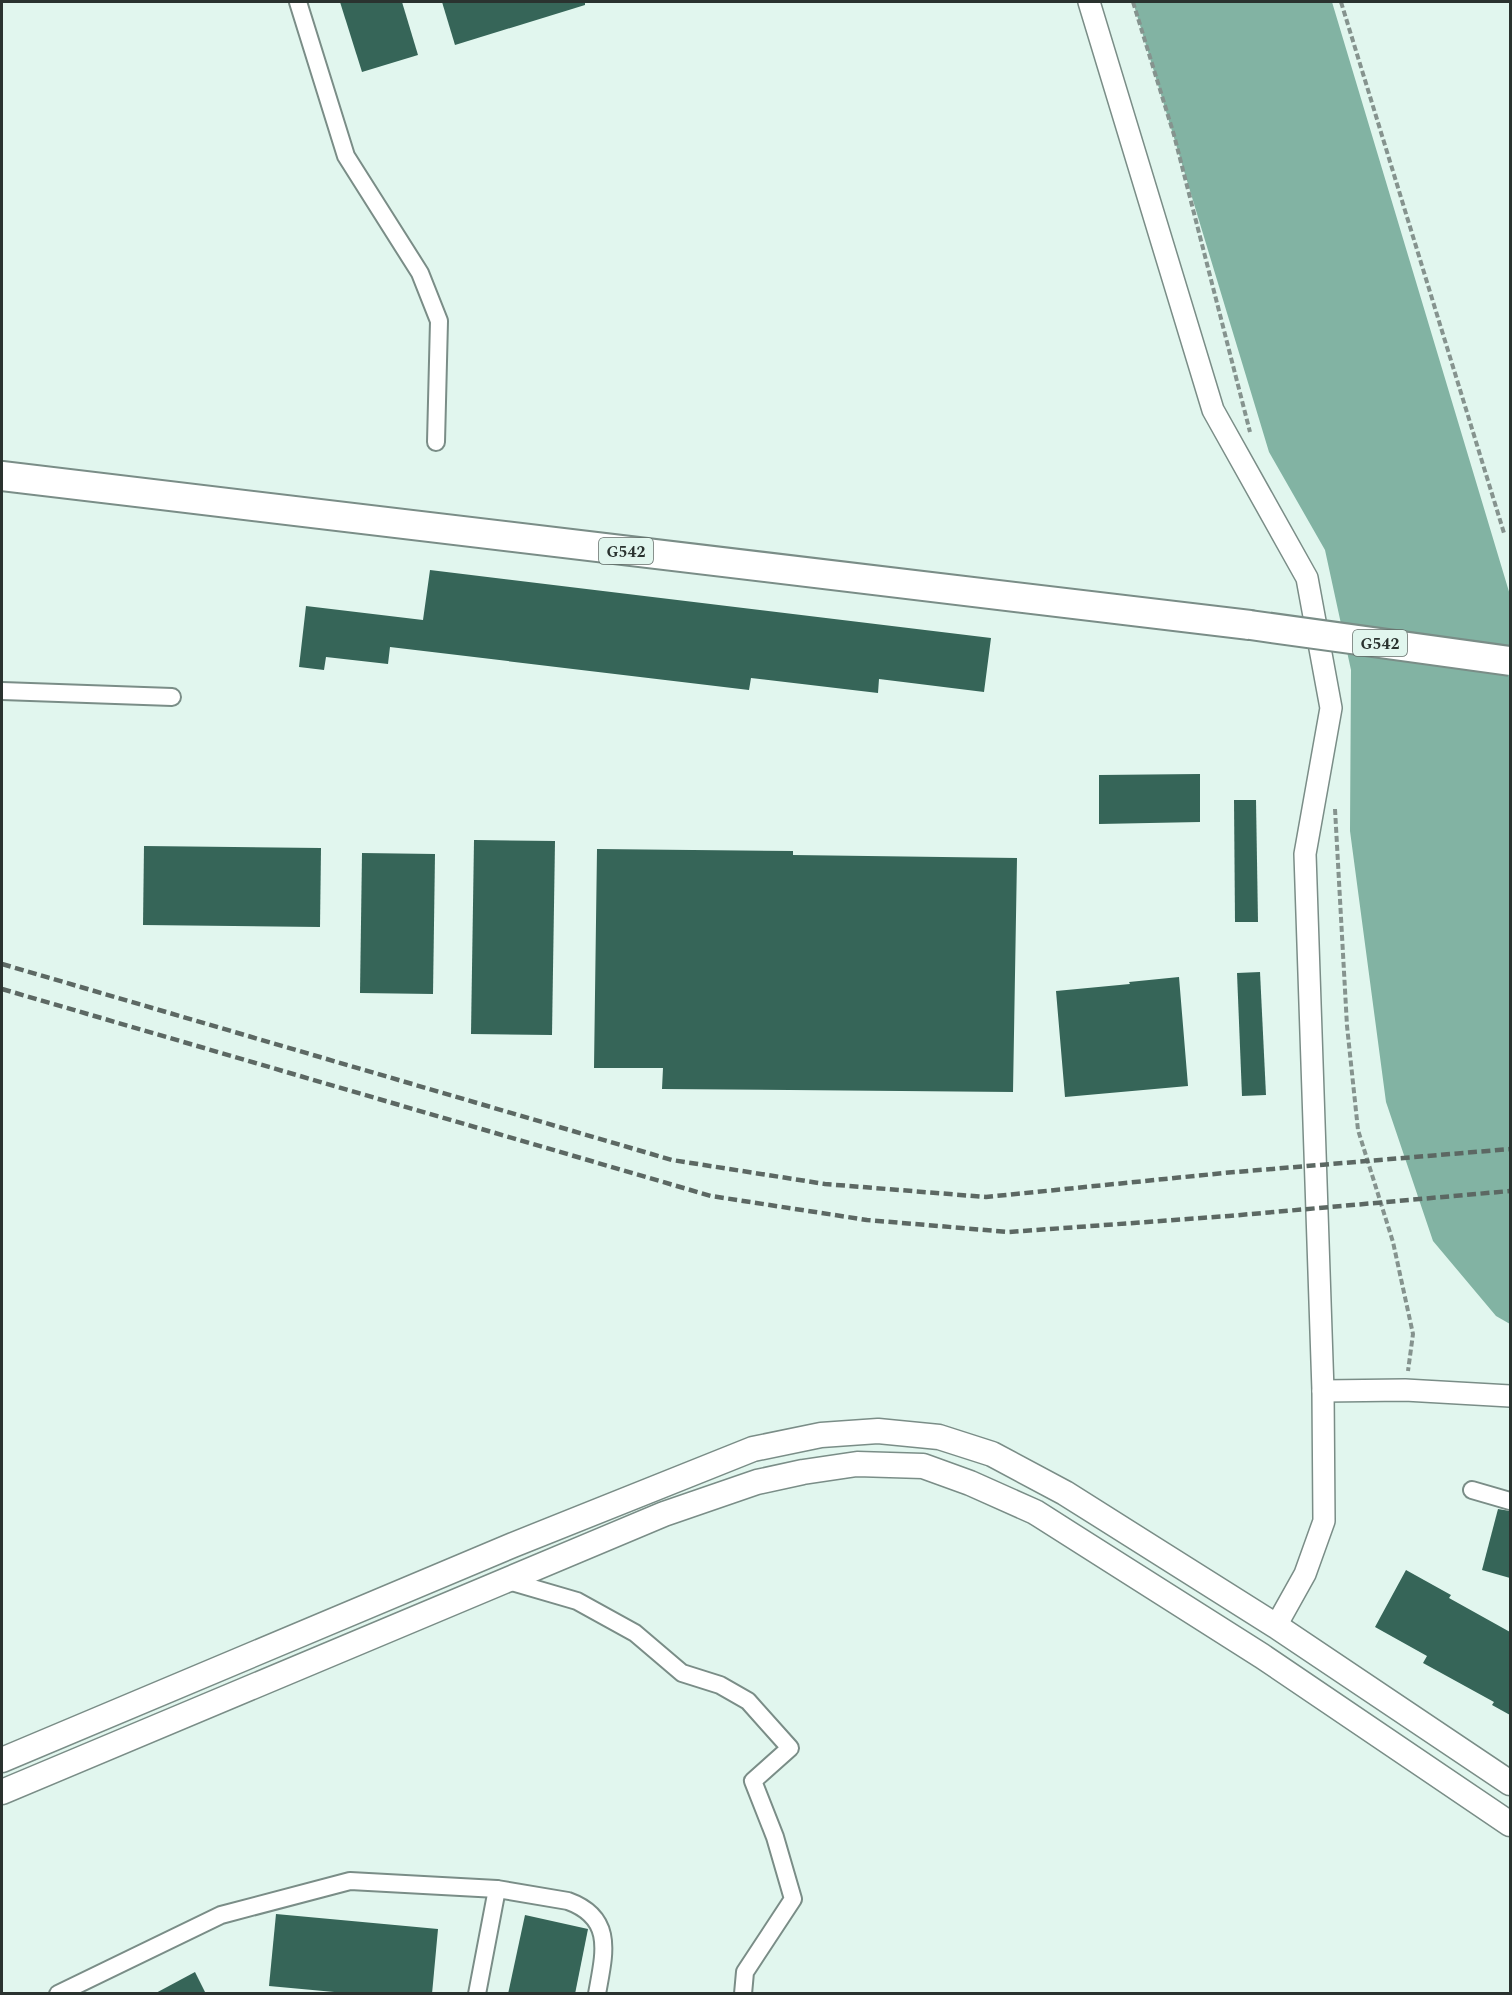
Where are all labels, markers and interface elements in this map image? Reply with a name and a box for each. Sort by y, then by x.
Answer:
road number: G542 [599,538,653,564]
road number: G542 [1353,630,1407,656]

